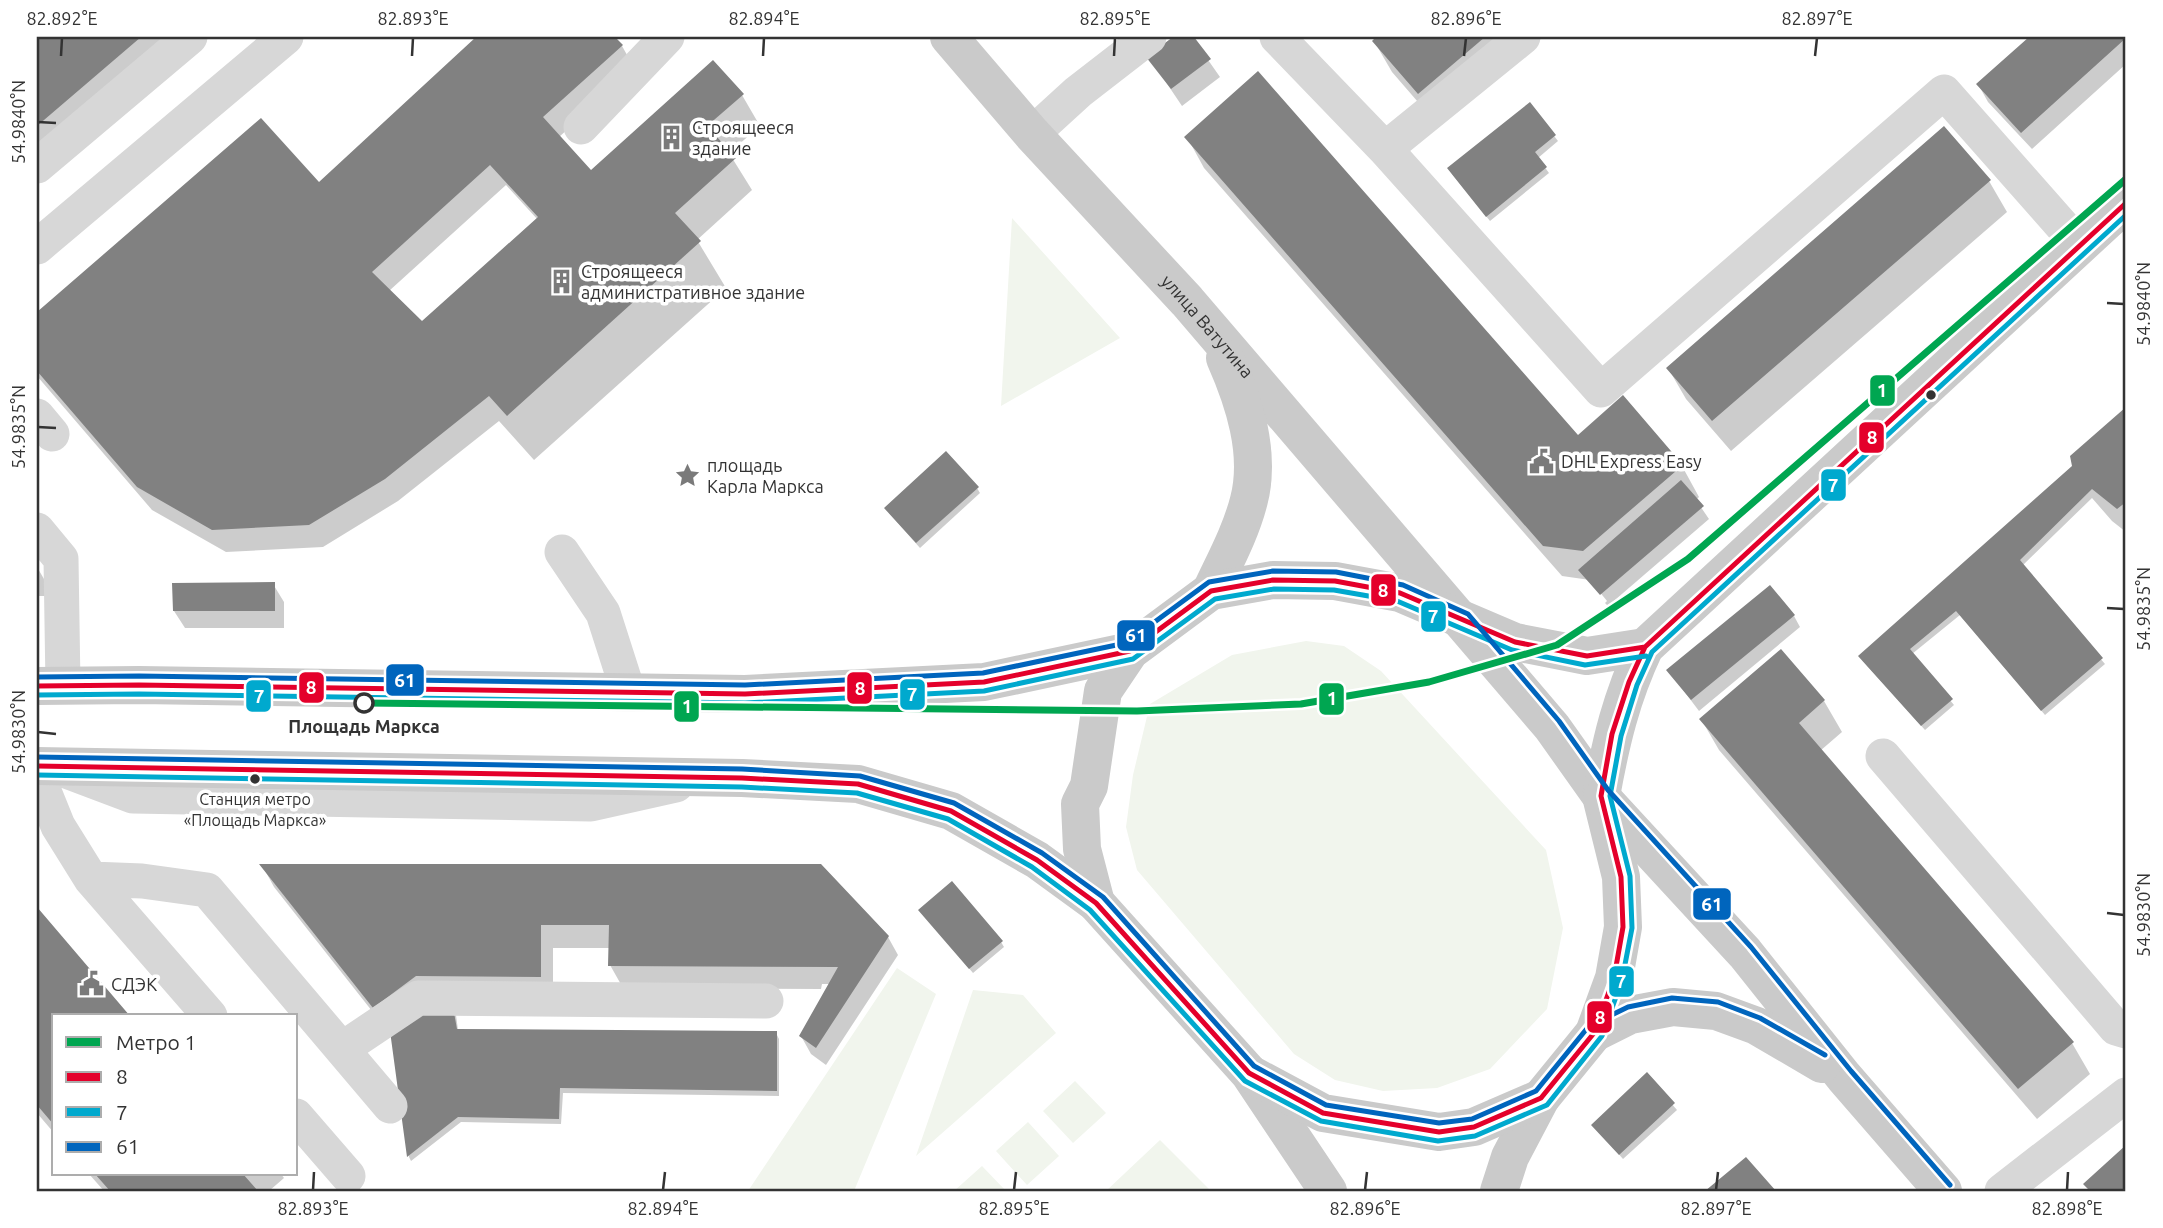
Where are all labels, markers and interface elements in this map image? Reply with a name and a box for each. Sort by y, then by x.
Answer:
text: 82.892°E [26,8,98,28]
text: 82.893°E [377,8,449,28]
text: 82.894°E [728,8,800,28]
text: 82.895°E [1079,8,1151,28]
text: 82.896°E [1430,8,1502,28]
text: 82.897°E [1781,8,1853,28]
text: 54.9840°N [8,80,28,164]
place label: Строящееся здание [692,117,794,158]
building icon: Строящееся здание [658,123,686,151]
place label: Строящееся административное здание [581,261,805,302]
text: 54.9840°N [2133,262,2153,346]
building icon: Строящееся административное здание [547,267,575,295]
street label: улица Ватутина [1158,270,1258,382]
line badge: 1 [1869,374,1896,407]
text: 1 [1877,379,1887,401]
text: 54.9835°N [8,385,28,469]
unlabelled marker [1924,388,1938,402]
line badge: 8 [1858,421,1885,454]
text: 8 [1867,426,1877,448]
public building icon: DHL Express Easy [1527,447,1555,475]
place label: DHL Express Easy [1561,451,1702,471]
place label: площадь Карла Маркса [707,455,824,496]
place icon: площадь Карла Маркса [673,461,701,489]
line badge: 7 [1820,468,1847,502]
text: 7 [1828,474,1838,496]
text: 54.9835°N [2133,567,2153,651]
line badge: 8 [1370,573,1397,607]
text: 8 [1378,579,1388,601]
line badge: 7 [1420,600,1447,633]
text: 7 [1428,605,1438,627]
line badge: 61 [1116,619,1156,652]
text: 61 [1125,624,1147,646]
line badge: 61 [385,663,425,697]
text: 61 [394,669,416,691]
line badge: 8 [298,671,325,704]
line badge: 8 [846,671,873,705]
text: 8 [306,676,316,698]
text: 8 [855,677,865,699]
line badge: 7 [899,678,926,711]
line badge: 7 [245,679,272,713]
line badge: 1 [1318,682,1345,716]
text: 7 [907,683,917,705]
text: 7 [254,685,264,707]
text: 1 [1327,687,1337,709]
text: 54.9830°N [8,690,28,774]
line badge: 1 [673,690,700,723]
marker: Площадь Маркса [354,693,374,713]
text: 1 [682,695,692,717]
place label: Площадь Маркса [288,716,440,736]
marker: Станция метро «Площадь Маркса» [248,772,262,786]
place label: Станция метро «Площадь Маркса» [184,790,326,829]
text: 54.9830°N [2133,873,2153,957]
line badge: 61 [1692,887,1732,921]
text: 61 [1701,893,1723,915]
line badge: 7 [1608,965,1635,998]
public building icon: СДЭК [77,970,105,998]
text: 7 [1616,970,1626,992]
place label: СДЭК [111,974,157,994]
line badge: 8 [1586,1000,1613,1034]
text: 8 [1595,1006,1605,1028]
legend [52,1014,298,1176]
text: Метро 1 [116,1030,196,1054]
text: 8 [116,1064,128,1088]
text: 7 [116,1100,128,1124]
text: 61 [116,1134,140,1158]
text: 82.893°E [277,1198,349,1218]
text: 82.894°E [627,1198,699,1218]
text: 82.895°E [978,1198,1050,1218]
text: 82.896°E [1329,1198,1401,1218]
text: 82.897°E [1680,1198,1752,1218]
text: 82.898°E [2031,1198,2103,1218]

